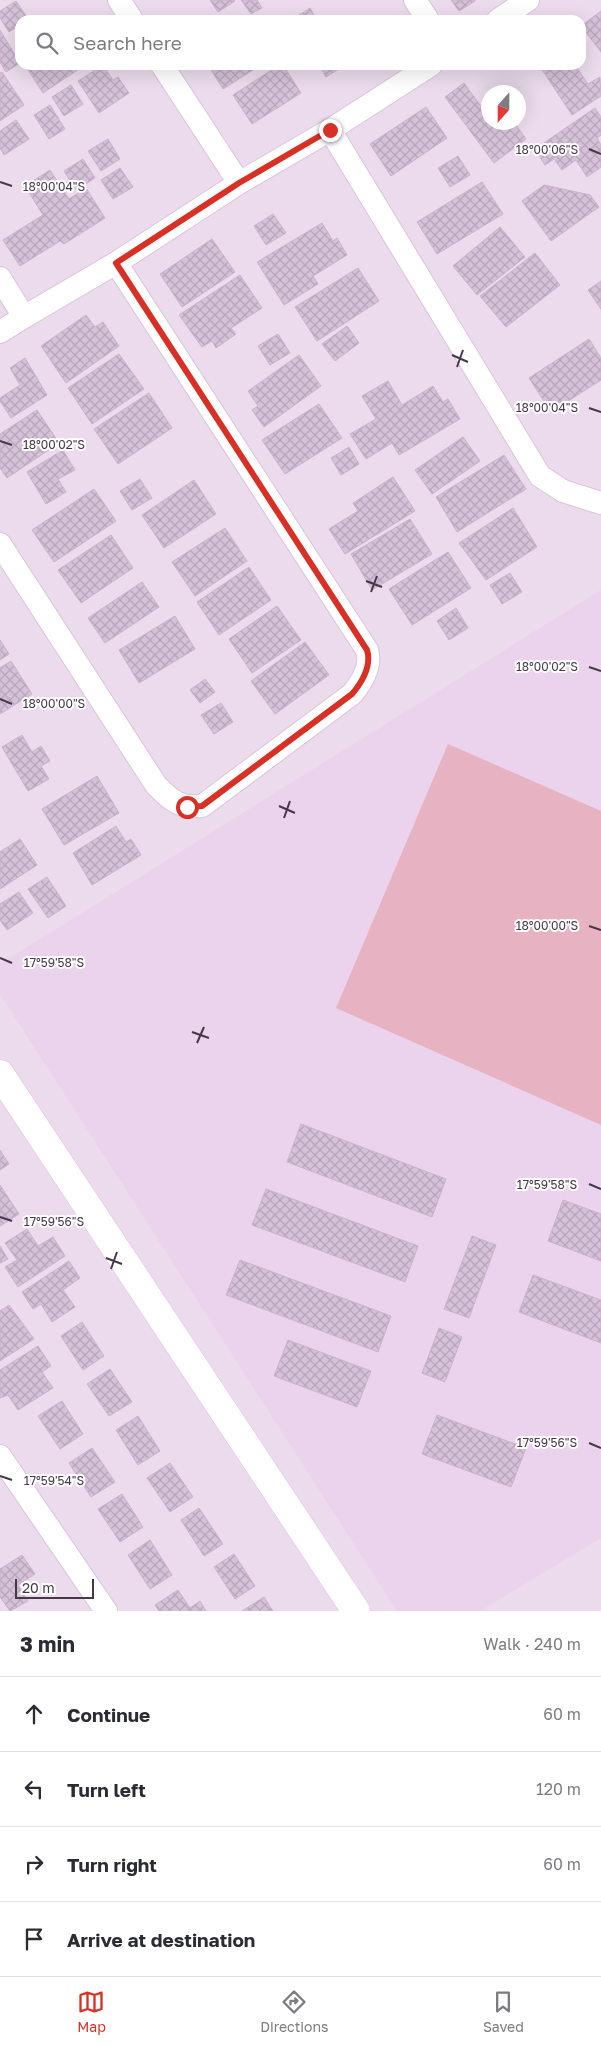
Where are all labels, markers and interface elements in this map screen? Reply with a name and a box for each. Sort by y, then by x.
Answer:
search box [15,15,586,70]
icon: search [33,29,61,57]
text: Search here [73,31,182,54]
north arrow [481,85,526,130]
route end [319,119,342,142]
text: 18°00'06"S [516,142,579,157]
text: 18°00'04"S [23,179,86,194]
text: 18°00'04"S [516,400,579,415]
text: 18°00'02"S [23,437,85,452]
text: 18°00'02"S [516,659,578,674]
text: 18°00'00"S [23,696,86,711]
route start [176,796,199,819]
text: 18°00'00"S [516,918,579,933]
text: 17°59'58"S [24,955,84,970]
text: 17°59'58"S [517,1177,577,1192]
text: 17°59'56"S [24,1214,84,1229]
text: 17°59'56"S [517,1435,577,1450]
text: 17°59'54"S [24,1473,84,1488]
scale bar [15,1576,94,1599]
text: 20 m [22,1579,55,1596]
text: 3 min [20,1631,75,1657]
text: Walk · 240 m [483,1634,581,1654]
icon: ahead [20,1700,48,1728]
text: Continue [67,1703,150,1726]
text: 60 m [543,1704,581,1724]
icon: left [20,1775,48,1803]
text: Turn left [67,1778,146,1801]
text: 120 m [536,1779,581,1799]
icon: right [20,1850,48,1878]
text: Turn right [67,1853,157,1876]
text: 60 m [543,1854,581,1874]
icon: arrive [20,1925,48,1953]
text: Arrive at destination [67,1928,255,1951]
tab: Map [77,1988,106,2035]
tab: Directions [260,1988,329,2035]
tab: Saved [483,1988,524,2035]

